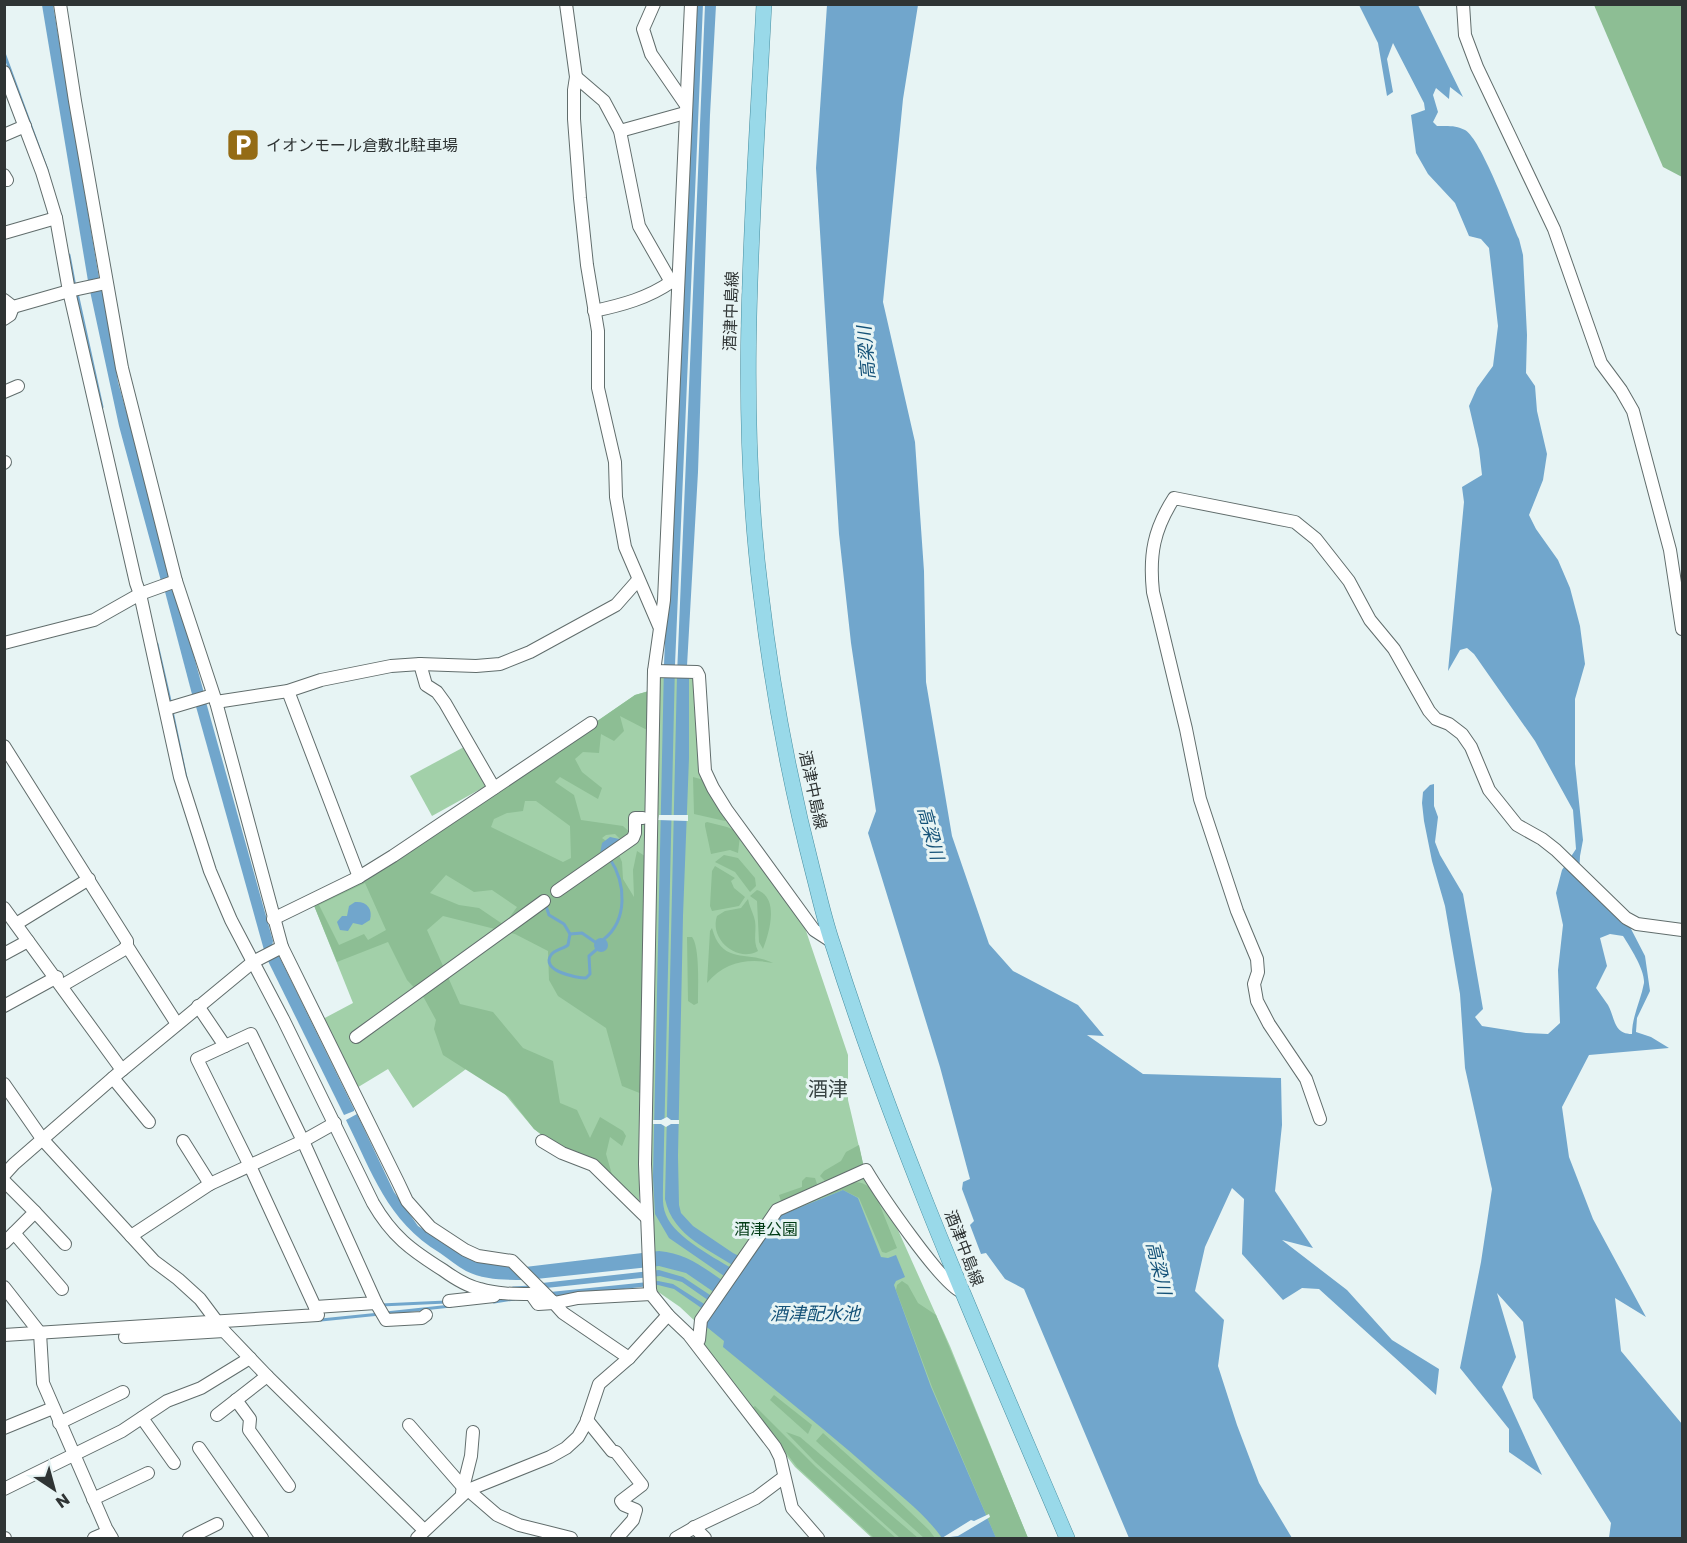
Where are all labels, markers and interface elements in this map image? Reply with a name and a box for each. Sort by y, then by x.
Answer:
parking icon: イオンモール倉敷北駐車場 [225,127,261,163]
place label: イオンモール倉敷北駐車場 [266,134,458,157]
street label: 酒津中島線 [718,271,744,351]
water label: 高梁川 [851,323,881,381]
street label: 酒津中島線 [793,748,833,832]
water label: 高梁川 [912,804,951,864]
district label: 酒津 [808,1075,848,1103]
street label: 酒津中島線 [939,1207,989,1289]
park label: 酒津公園 [734,1218,798,1241]
water label: 高梁川 [1141,1239,1178,1299]
water label: 酒津配水池 [770,1301,862,1326]
north arrow [24,1459,84,1519]
text: N [51,1488,74,1514]

